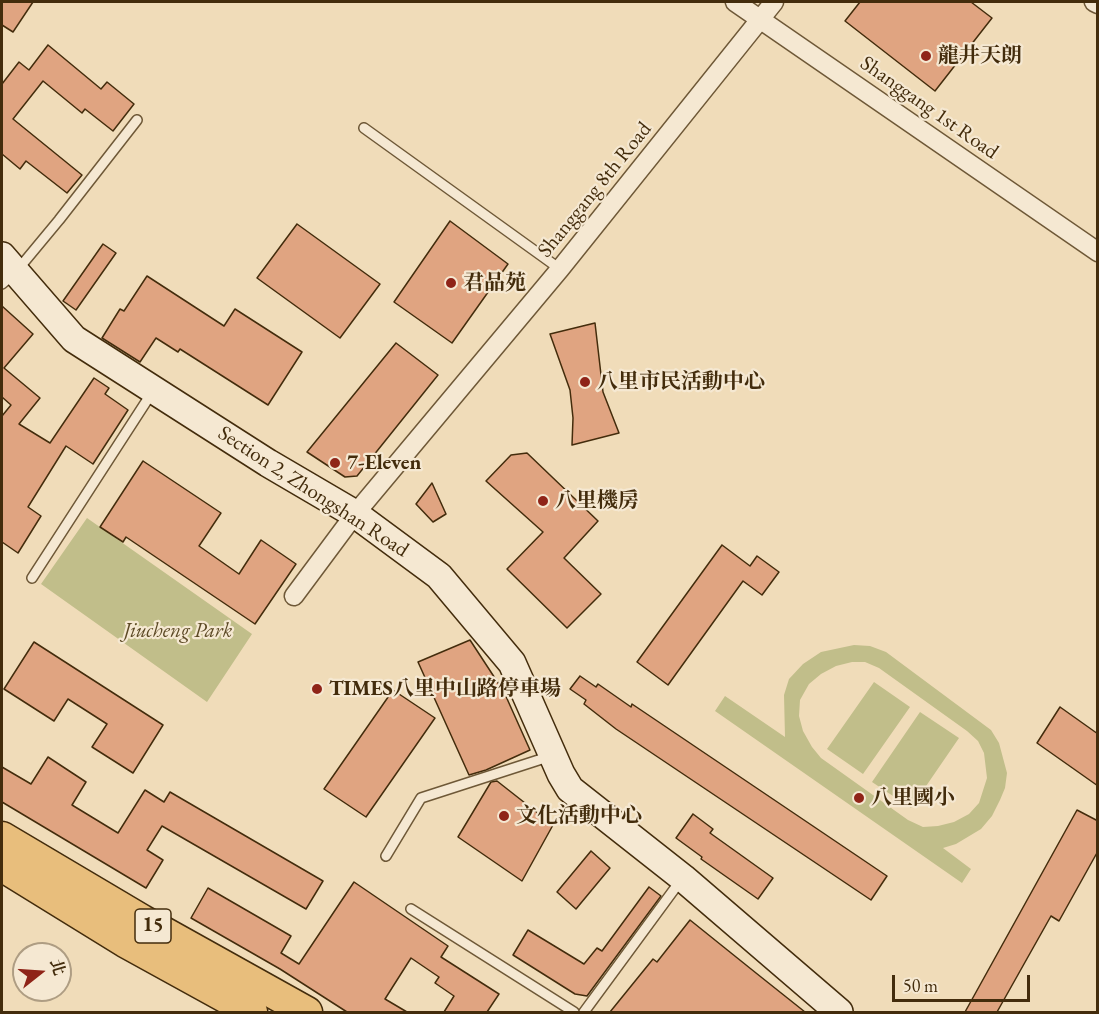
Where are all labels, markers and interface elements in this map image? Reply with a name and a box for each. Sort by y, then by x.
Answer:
place label: 龍井天朗 [938,43,1022,69]
marker: 龍井天朗 [919,49,933,63]
street label: Shanggang 1st Road [855,51,1003,165]
street label: Shanggang 8th Road [533,117,657,263]
place label: 君品苑 [463,270,526,296]
marker: 君品苑 [444,276,458,290]
place label: 八里市民活動中心 [597,369,765,395]
marker: 八里市民活動中心 [578,375,592,389]
street label: Section 2, Zhongshan Road [213,421,413,563]
place label: 7-Eleven [347,450,421,476]
marker: 7-Eleven [328,456,342,470]
place label: 八里機房 [555,488,639,514]
marker: 八里機房 [536,494,550,508]
park label: Jiucheng Park [124,618,232,644]
place label: TIMES八里中山路停車場 [329,676,561,702]
marker: TIMES八里中山路停車場 [310,682,324,696]
place label: 八里國小 [871,785,955,811]
marker: 八里國小 [852,791,866,805]
place label: 文化活動中心 [516,803,642,829]
marker: 文化活動中心 [497,809,511,823]
road number: 15 [135,909,171,943]
north arrow [12,942,72,1002]
text: 北 [45,956,70,978]
scale bar [895,963,1033,1001]
text: 50 m [903,974,938,997]

